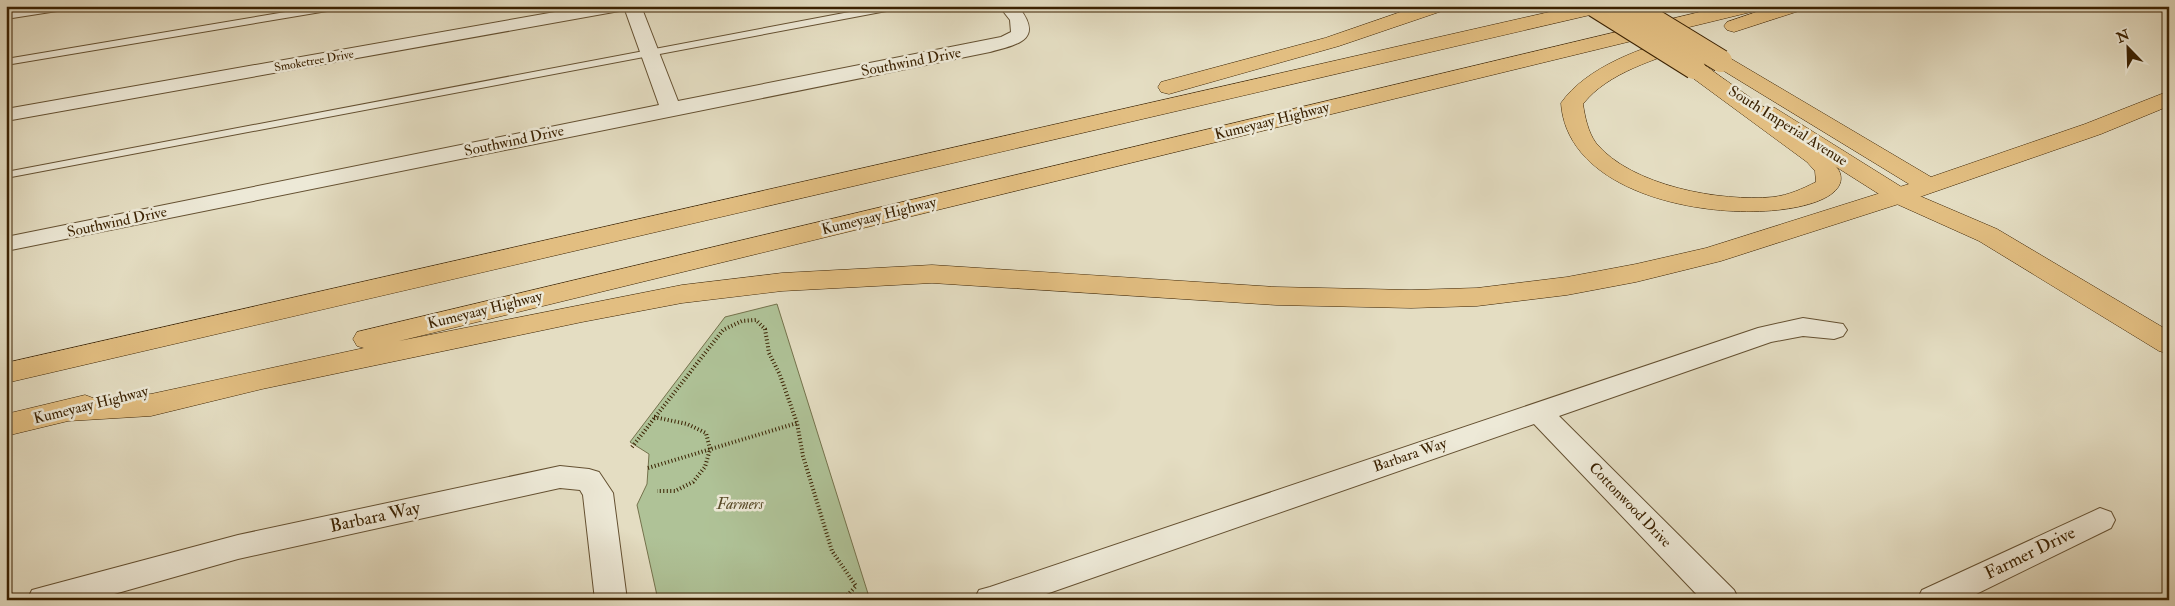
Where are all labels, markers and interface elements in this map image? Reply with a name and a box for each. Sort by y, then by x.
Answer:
north arrow [2102,22,2152,72]
text: N [2113,26,2133,47]
street label: Southwind Drive [859,43,963,81]
street label: Smoketree Drive [273,47,355,75]
street label: South Imperial Avenue [1724,82,1851,171]
street label: Kumeyaay Highway [1213,97,1332,144]
street label: Southwind Drive [462,121,566,161]
street label: Kumeyaay Highway [820,192,939,239]
street label: Southwind Drive [65,202,169,242]
street label: Kumeyaay Highway [426,286,545,333]
street label: Kumeyaay Highway [32,381,151,428]
street label: Barbara Way [1371,433,1450,476]
street label: Cottonwood Drive [1585,458,1675,552]
park label: Farmers [716,495,764,514]
street label: Barbara Way [328,496,423,538]
street label: Farmer Drive [1981,521,2080,585]

